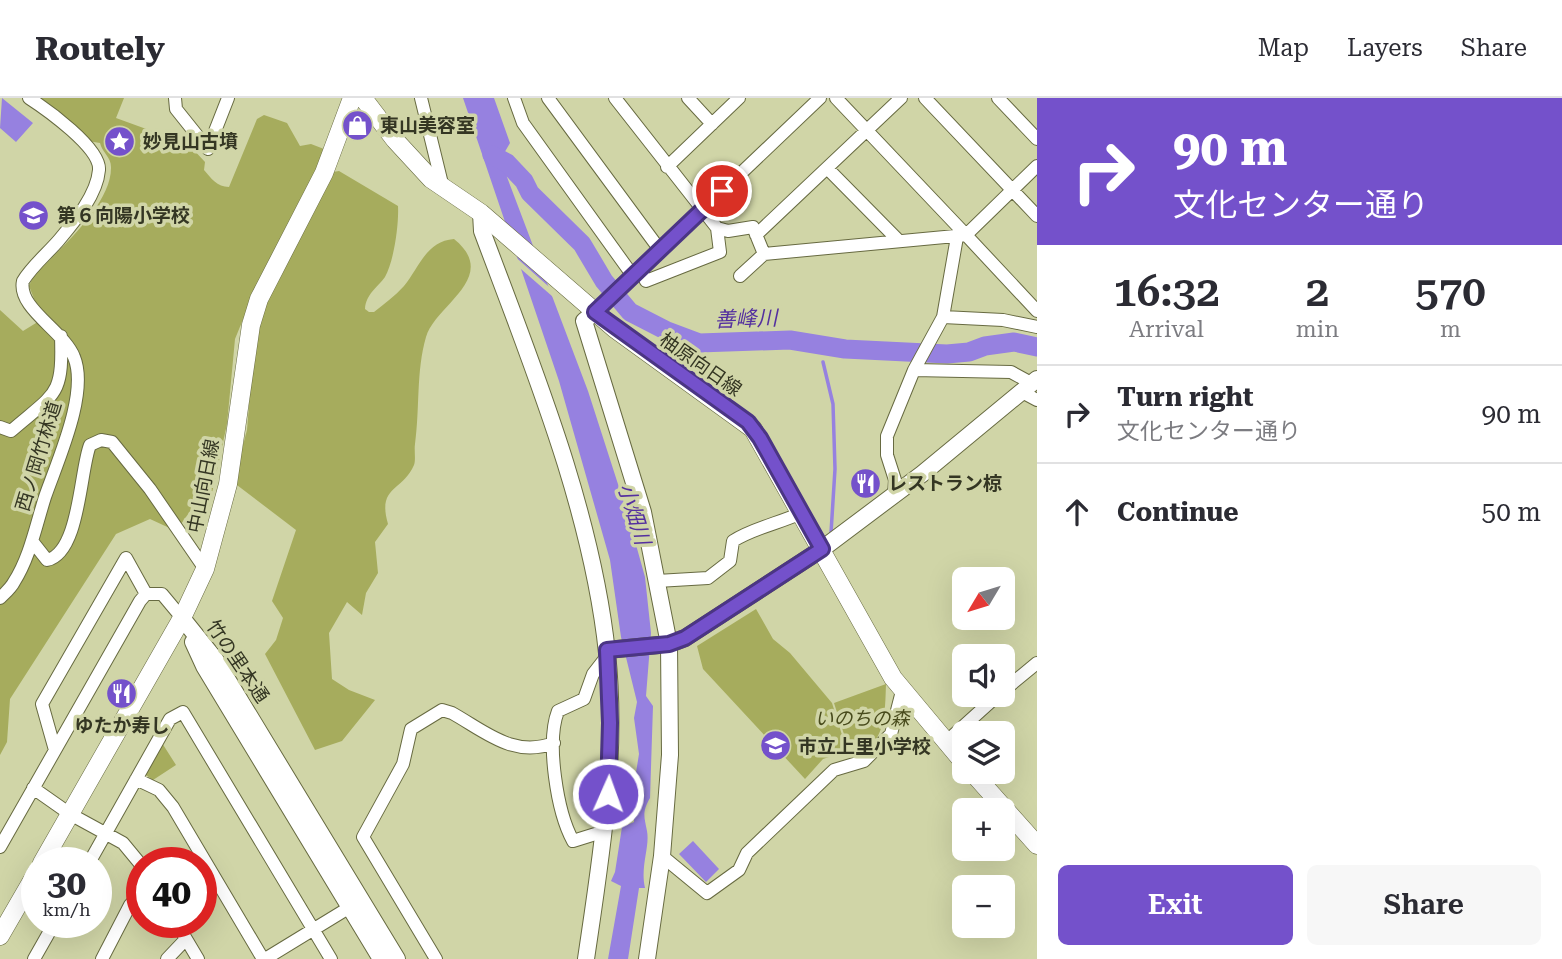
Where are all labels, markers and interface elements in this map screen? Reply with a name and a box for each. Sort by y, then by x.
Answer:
text: Routely [35,29,165,68]
text: Map [1258,34,1309,62]
text: Layers [1347,34,1423,62]
text: Share [1461,34,1527,62]
shop icon: 東山美容室 [340,108,374,142]
place label: 東山美容室 [380,114,475,137]
text: 90 m [1173,120,1288,177]
place icon: 妙見山古墳 [103,124,137,158]
icon: right [1058,126,1149,217]
place label: 妙見山古墳 [143,130,238,153]
pin [692,161,752,221]
icon: arrive [703,172,741,210]
text: 文化センター通り [1173,186,1429,224]
school or university icon: 第６向陽小学校 [17,198,51,232]
place label: 第６向陽小学校 [57,204,190,227]
text: 16:32 [1113,267,1220,316]
text: 2 [1306,267,1329,316]
text: 570 [1415,267,1486,316]
water label: 善峰川 [714,306,780,332]
text: Arrival [1129,316,1204,343]
text: min [1296,316,1339,343]
text: m [1440,316,1461,343]
street label: 柚原向日線 [655,328,746,401]
text: Turn right [1117,382,1253,412]
icon: right [1058,395,1096,433]
street label: 西ノ岡竹林道 [11,398,66,514]
text: 90 m [1482,399,1541,429]
text: 文化センター通り [1117,418,1301,445]
street label: 中山向日線 [183,437,224,535]
restaurant icon: レストラン椋 [848,466,882,500]
place label: レストラン椋 [888,472,1002,495]
water label: 小畑川 [613,480,655,550]
icon: ahead [1058,493,1096,531]
text: Continue [1117,497,1239,527]
text: 50 m [1482,497,1541,527]
north arrow [952,567,1015,630]
map controls [952,567,1015,938]
street label: 竹の里本通 [201,615,274,707]
button: sound [952,644,1015,707]
restaurant icon: ゆたか寿し [105,677,139,711]
park label: いのちの森 [814,707,911,730]
place label: ゆたか寿し [74,714,170,737]
button: layers [952,721,1015,784]
school or university icon: 市立上里小学校 [758,729,792,763]
place label: 市立上里小学校 [798,735,931,758]
position arrow [571,757,645,831]
button: + [952,798,1015,861]
speed limit sign: 40 [126,847,217,938]
text: 30 [47,863,86,904]
button: Exit [1058,865,1293,945]
button: Share [1307,865,1541,945]
button: − [952,875,1015,938]
text: km/h [42,899,91,920]

